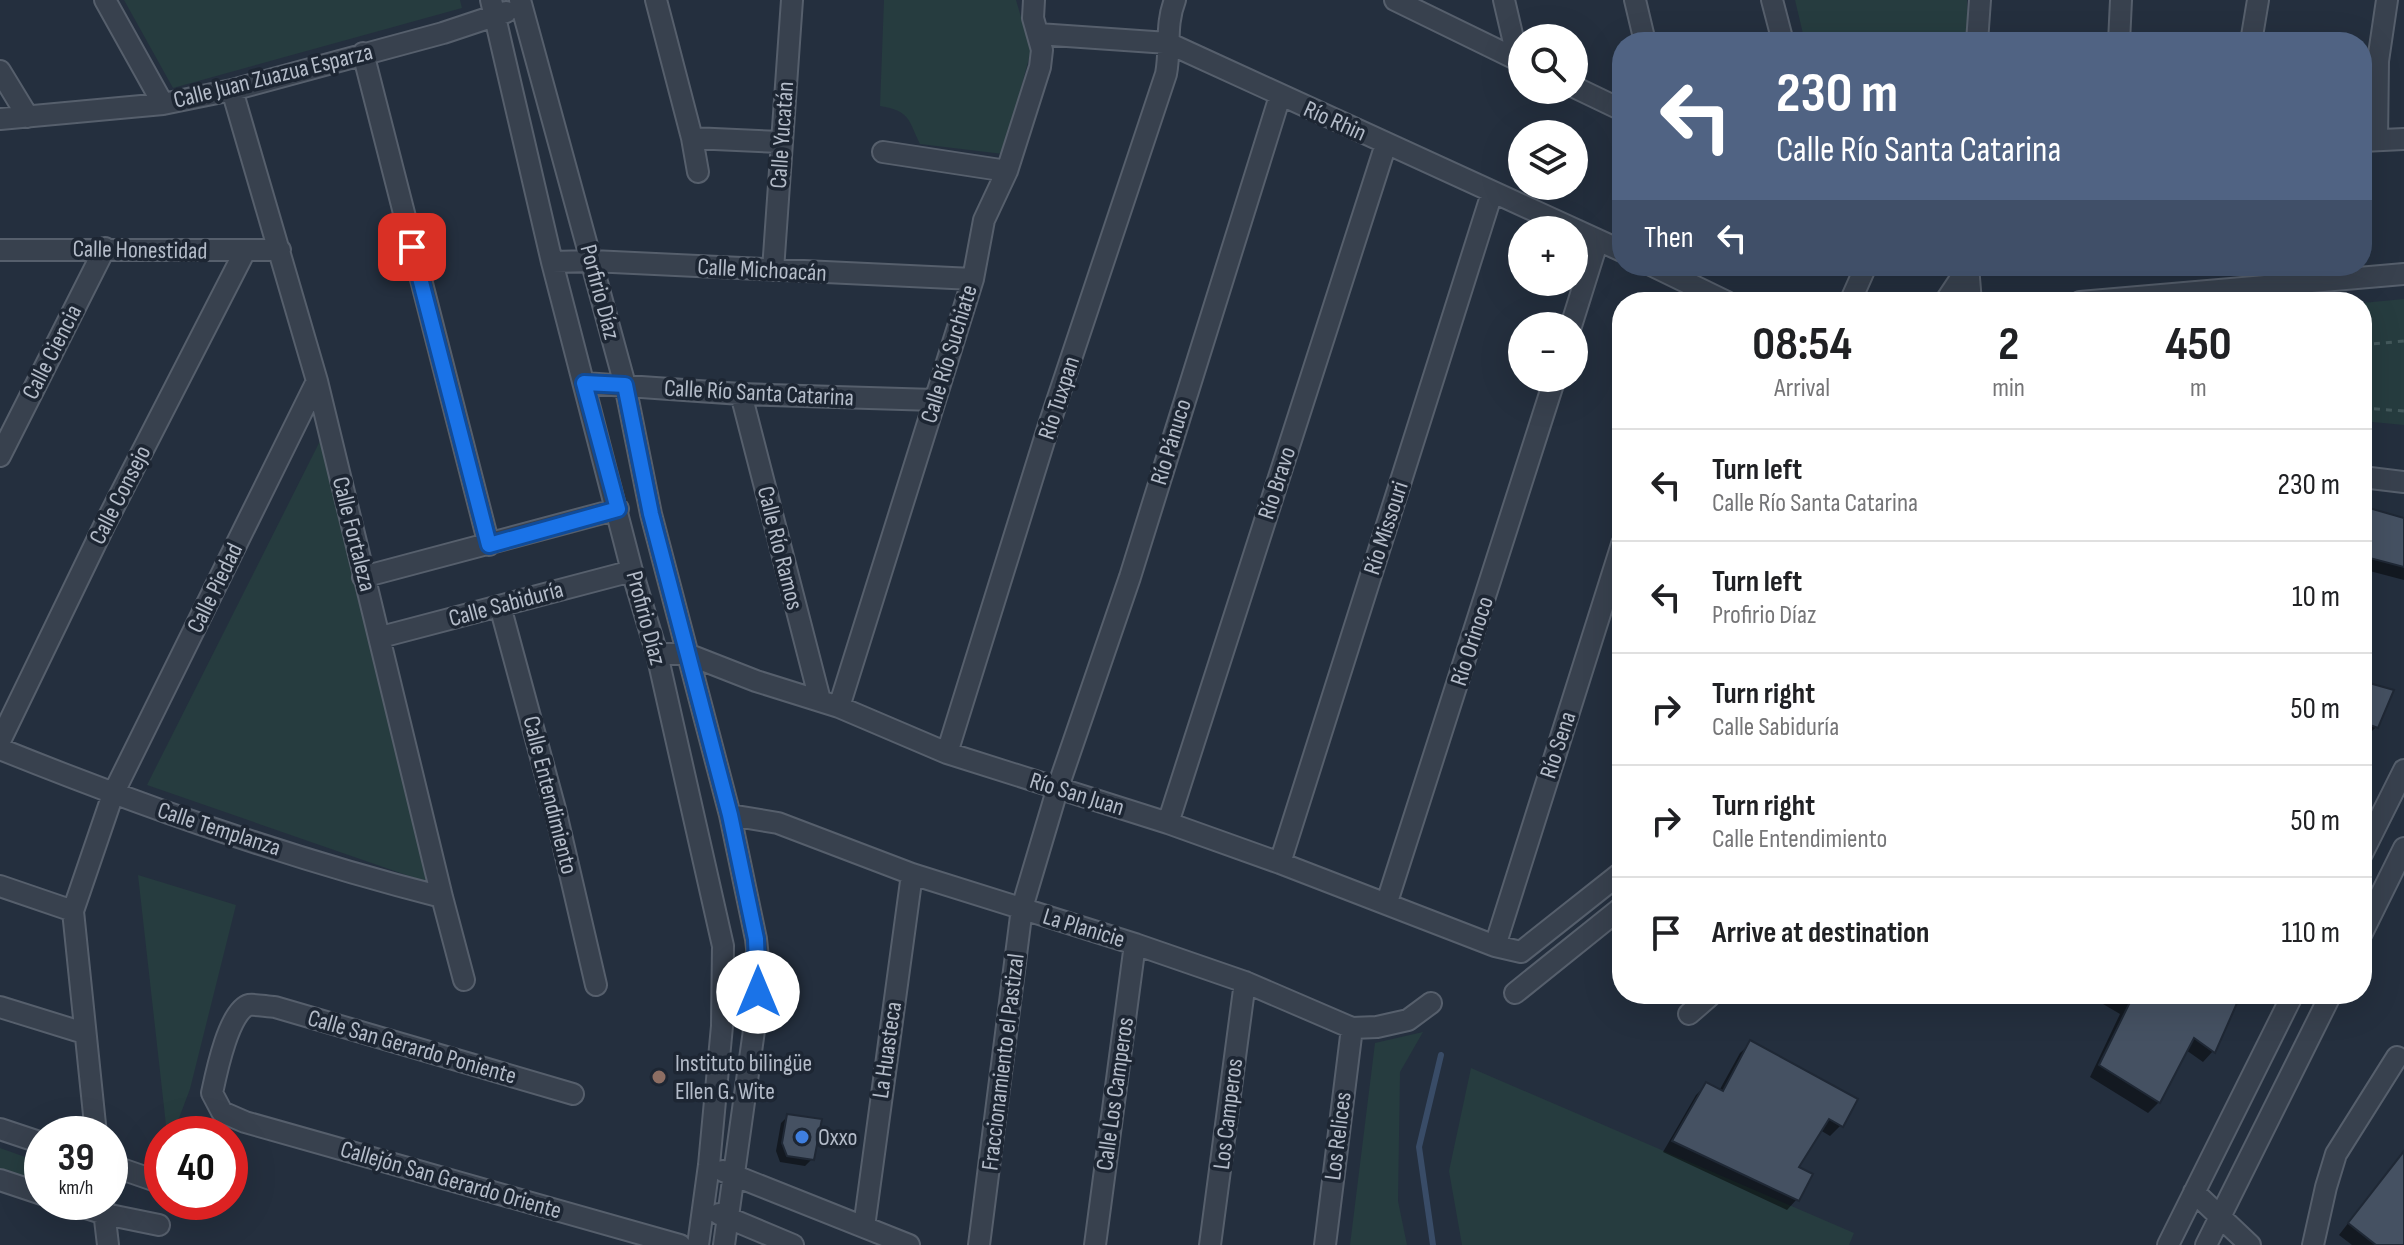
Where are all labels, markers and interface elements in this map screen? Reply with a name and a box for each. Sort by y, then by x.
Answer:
map controls [1508,24,1588,392]
button: search [1508,24,1588,104]
street label: Calle Juan Zuazua Esparza [170,37,376,115]
text: 230 m [1776,61,1898,128]
icon: left [1644,64,1748,168]
street label: Calle Yucatán [764,81,800,189]
street label: Río Rhin [1299,94,1371,148]
button: layers [1508,120,1588,200]
text: Calle Río Santa Catarina [1776,129,2061,172]
pin [378,213,446,281]
button: + [1508,216,1588,296]
icon: left [1710,216,1754,260]
text: Then [1644,220,1694,256]
icon: arrive [390,225,434,269]
street label: Calle Honestidad [72,234,208,266]
street label: Porfirio Díaz [573,241,627,343]
street label: Calle Michoacán [697,252,827,288]
street label: Calle Río Suchiate [914,281,984,427]
street label: Calle Ciencia [16,300,88,404]
button: − [1508,312,1588,392]
text: 08:54 [1752,316,1852,373]
text: 2 [1998,316,2019,373]
text: 450 [2165,316,2232,373]
street label: Río Tuxpan [1032,353,1086,443]
text: Arrival [1774,373,1830,404]
text: min [1992,373,2025,404]
text: m [2190,373,2207,404]
street label: Calle Río Santa Catarina [663,374,855,412]
street label: Río Pánuco [1144,396,1198,488]
street label: Calle Consejo [83,441,157,549]
street label: Río Bravo [1252,443,1302,523]
text: Turn left [1712,452,1802,488]
icon: left [1644,463,1688,507]
text: 230 m [2278,467,2340,503]
street label: Calle Fortaleza [326,474,382,594]
street label: Río Missouri [1357,478,1415,578]
street label: Calle Río Ramos [751,483,809,613]
text: Calle Río Santa Catarina [1712,488,1918,519]
street label: Calle Piedad [181,538,249,638]
text: Turn left [1712,564,1802,600]
street label: Profirio Díaz [620,568,673,669]
street label: Calle Sabiduría [446,575,566,633]
icon: left [1644,575,1688,619]
text: 10 m [2292,579,2340,615]
street label: Río Orinoco [1444,593,1500,689]
text: Profirio Díaz [1712,600,1816,631]
text: Turn right [1712,676,1815,712]
icon: right [1644,687,1688,731]
text: 50 m [2291,691,2340,727]
street label: Río Sena [1534,708,1582,782]
text: Calle Sabiduría [1712,712,1839,743]
street label: Calle Entendimiento [516,713,584,877]
street label: Río San Juan [1026,766,1128,822]
text: Turn right [1712,788,1815,824]
street label: Calle Templanza [154,795,284,863]
icon: right [1644,799,1688,843]
text: 50 m [2291,803,2340,839]
text: Calle Entendimiento [1712,824,1887,855]
street label: La Planicie [1039,902,1129,954]
icon: arrive [1644,911,1688,955]
text: Arrive at destination [1712,915,1929,951]
text: 110 m [2282,915,2340,951]
position arrow [716,950,800,1034]
street label: Fraccionamiento el Pastizal [975,952,1031,1172]
street label: La Huasteca [866,1000,908,1100]
street label: Calle San Gerardo Poniente [304,1003,520,1091]
street label: Calle Los Camperos [1090,1016,1140,1172]
place label: Instituto bilingüe Ellen G. Wite [675,1049,812,1106]
street label: Los Camperos [1207,1057,1249,1171]
marker: Instituto bilingüe Ellen G. Wite [650,1068,668,1086]
street label: Los Relices [1318,1090,1358,1182]
speed limit sign: 40 [144,1116,248,1220]
place label: Oxxo [818,1123,857,1152]
marker: Oxxo [793,1128,811,1146]
text: 39 [58,1134,94,1182]
street label: Callejón San Gerardo Oriente [337,1135,565,1225]
text: km/h [59,1176,93,1200]

